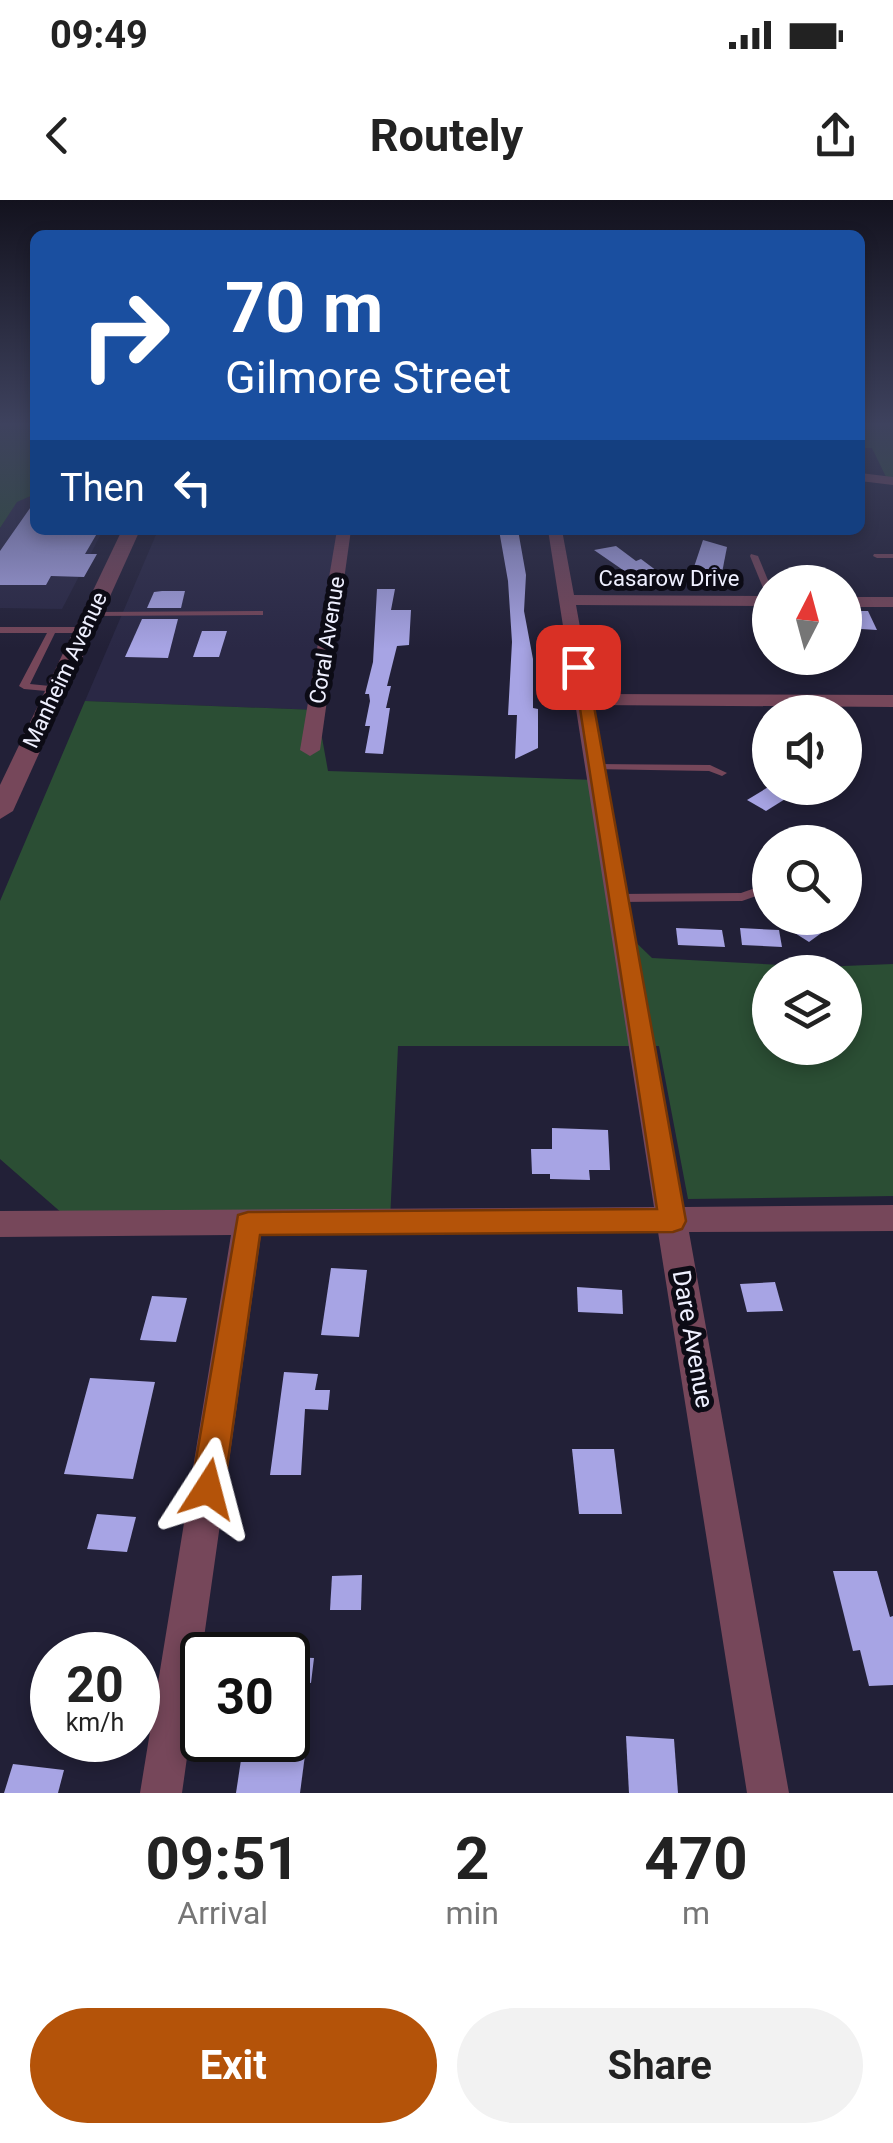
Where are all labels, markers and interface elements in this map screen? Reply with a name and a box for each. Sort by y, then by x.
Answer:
text: 09:49 [50,13,148,57]
icon: back [30,108,85,163]
icon: share [808,108,863,163]
text: Routely [370,109,523,162]
text: 70 m [225,267,383,349]
icon: right [60,270,190,400]
text: Gilmore Street [225,351,511,404]
icon: left [165,460,220,515]
text: Then [60,466,145,510]
north arrow [752,565,862,675]
map controls [752,565,862,1065]
street label: Casarow Drive [599,566,739,591]
street label: Coral Avenue [305,575,349,705]
street label: Manheim Avenue [18,588,112,752]
pin [536,625,621,710]
icon: arrive [551,640,606,695]
button: sound [752,695,862,805]
button: search [752,825,862,935]
button: layers [752,955,862,1065]
street label: Dare Avenue [667,1268,719,1410]
position arrow [156,1437,260,1541]
speed limit sign: 30 [180,1632,310,1762]
text: 20 [66,1656,124,1714]
text: km/h [66,1708,124,1737]
text: 09:51 [145,1823,300,1894]
text: 2 [455,1823,489,1894]
text: 470 [644,1823,748,1894]
text: Arrival [177,1894,268,1932]
text: min [445,1894,499,1932]
text: m [682,1894,710,1932]
button: Exit [30,2008,437,2123]
button: Share [457,2008,863,2123]

